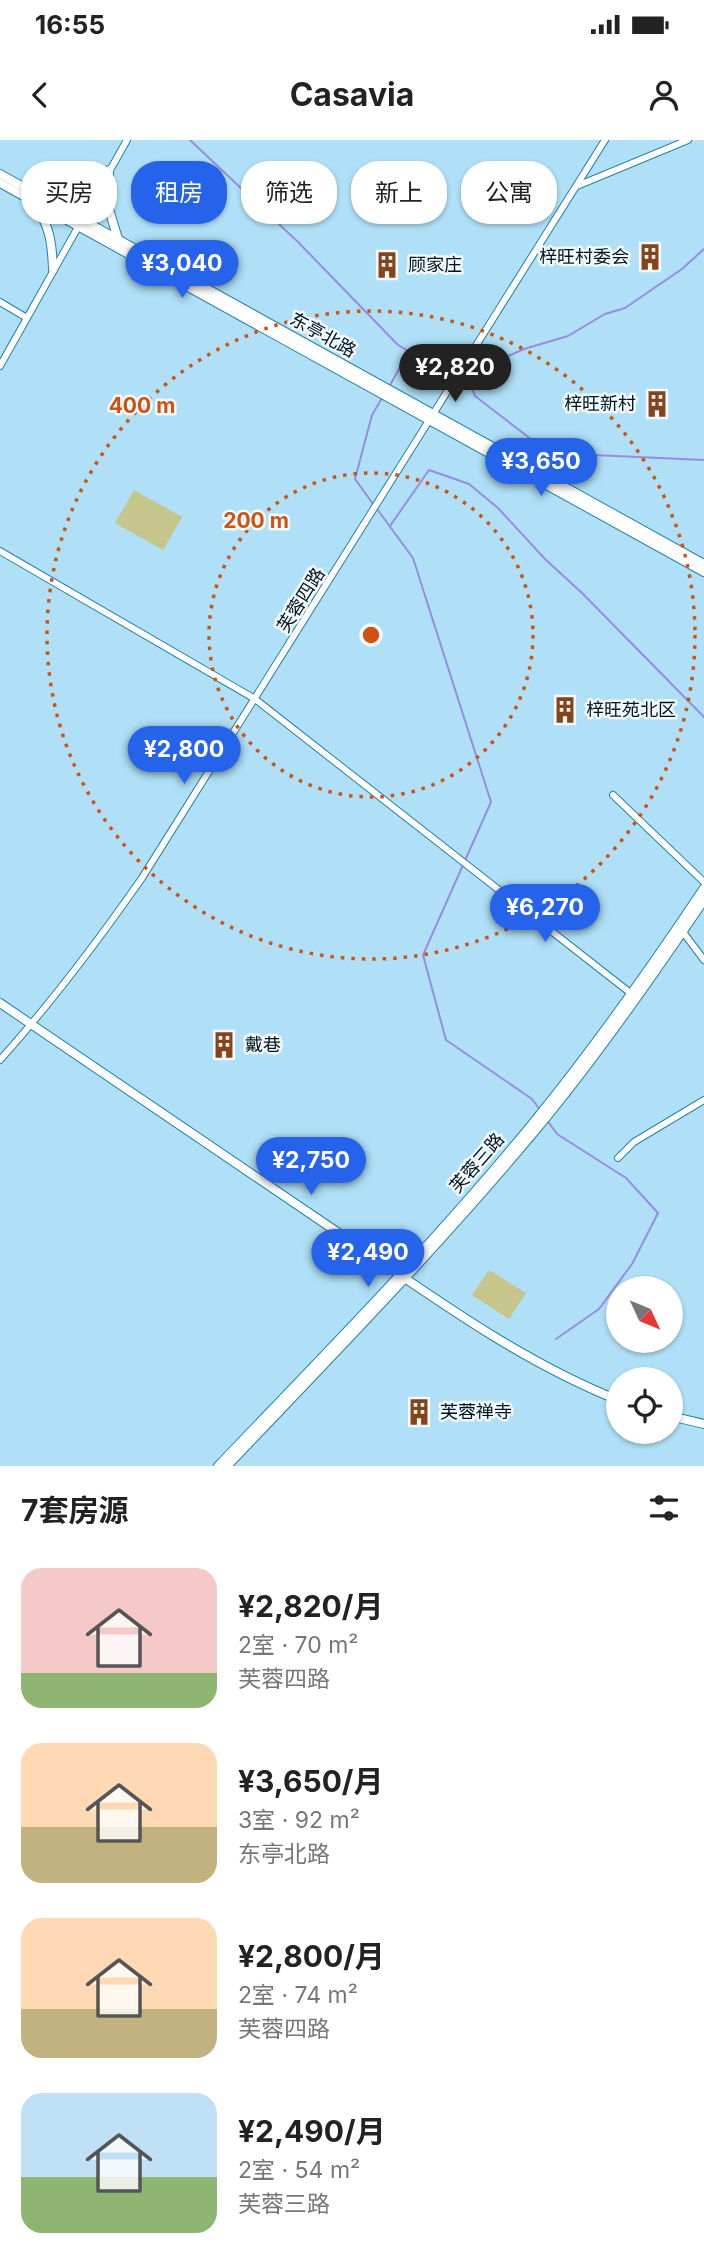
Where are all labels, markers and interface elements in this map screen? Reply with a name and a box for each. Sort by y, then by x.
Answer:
text: 16:55 [35,9,105,40]
text: Casavia [290,75,414,114]
icon: back [21,76,59,114]
icon: person [645,76,683,114]
chip: 买房 [21,161,117,224]
chip: 租房 [131,161,227,224]
chip: 筛选 [241,161,337,224]
chip: 新上 [351,161,447,224]
chip: 公寓 [461,161,557,224]
pin: ¥3,040 [125,240,239,300]
building icon: 梓旺村委会 [635,242,665,272]
place label: 梓旺村委会 [539,246,629,267]
text: ¥3,040 [141,249,223,277]
building icon: 顾家庄 [372,250,402,280]
place label: 顾家庄 [408,254,462,275]
street label: 东亭北路 [287,308,360,361]
pin: ¥2,820 [398,344,512,404]
text: ¥2,820 [415,353,495,381]
building icon: 梓旺新村 [642,389,672,419]
text: 400 m [109,393,175,418]
place label: 梓旺新村 [564,393,636,414]
pin: ¥3,650 [484,438,598,498]
text: ¥3,650 [501,447,581,475]
text: 200 m [223,508,289,533]
street label: 芙蓉四路 [273,564,329,636]
centre of rings [359,623,383,647]
building icon: 梓旺苑北区 [550,695,580,725]
place label: 梓旺苑北区 [586,699,676,720]
pin: ¥2,800 [127,726,241,786]
text: ¥2,800 [144,735,224,763]
pin: ¥6,270 [488,884,602,944]
text: ¥6,270 [506,893,584,921]
building icon: 戴巷 [209,1030,239,1060]
place label: 戴巷 [245,1034,281,1055]
street label: 芙蓉三路 [445,1129,508,1197]
pin: ¥2,750 [254,1138,368,1197]
text: ¥2,750 [272,1146,350,1174]
pin: ¥2,490 [311,1230,425,1289]
text: ¥2,490 [327,1238,409,1266]
north arrow [606,1276,682,1353]
map controls [606,1276,683,1444]
button: locate [606,1367,683,1444]
building icon: 芙蓉禅寺 [404,1397,434,1427]
place label: 芙蓉禅寺 [440,1401,512,1422]
icon: filters [645,1489,683,1527]
text: 7套房源 [21,1492,128,1528]
text: ¥2,820/月 [238,1588,383,1624]
icon: home [77,1596,161,1680]
text: 2室 · 70 m² [238,1631,359,1659]
text: 芙蓉四路 [238,1665,330,1693]
text: ¥3,650/月 [238,1763,384,1799]
icon: home [77,1771,161,1855]
text: 3室 · 92 m² [238,1806,360,1834]
text: 东亭北路 [238,1840,330,1868]
text: ¥2,800/月 [238,1938,385,1974]
icon: home [77,1946,161,2030]
text: 2室 · 74 m² [238,1981,358,2009]
text: 芙蓉四路 [238,2015,330,2043]
text: ¥2,490/月 [238,2113,386,2149]
icon: home [77,2121,161,2205]
text: 2室 · 54 m² [238,2156,360,2184]
text: 芙蓉三路 [238,2190,330,2218]

